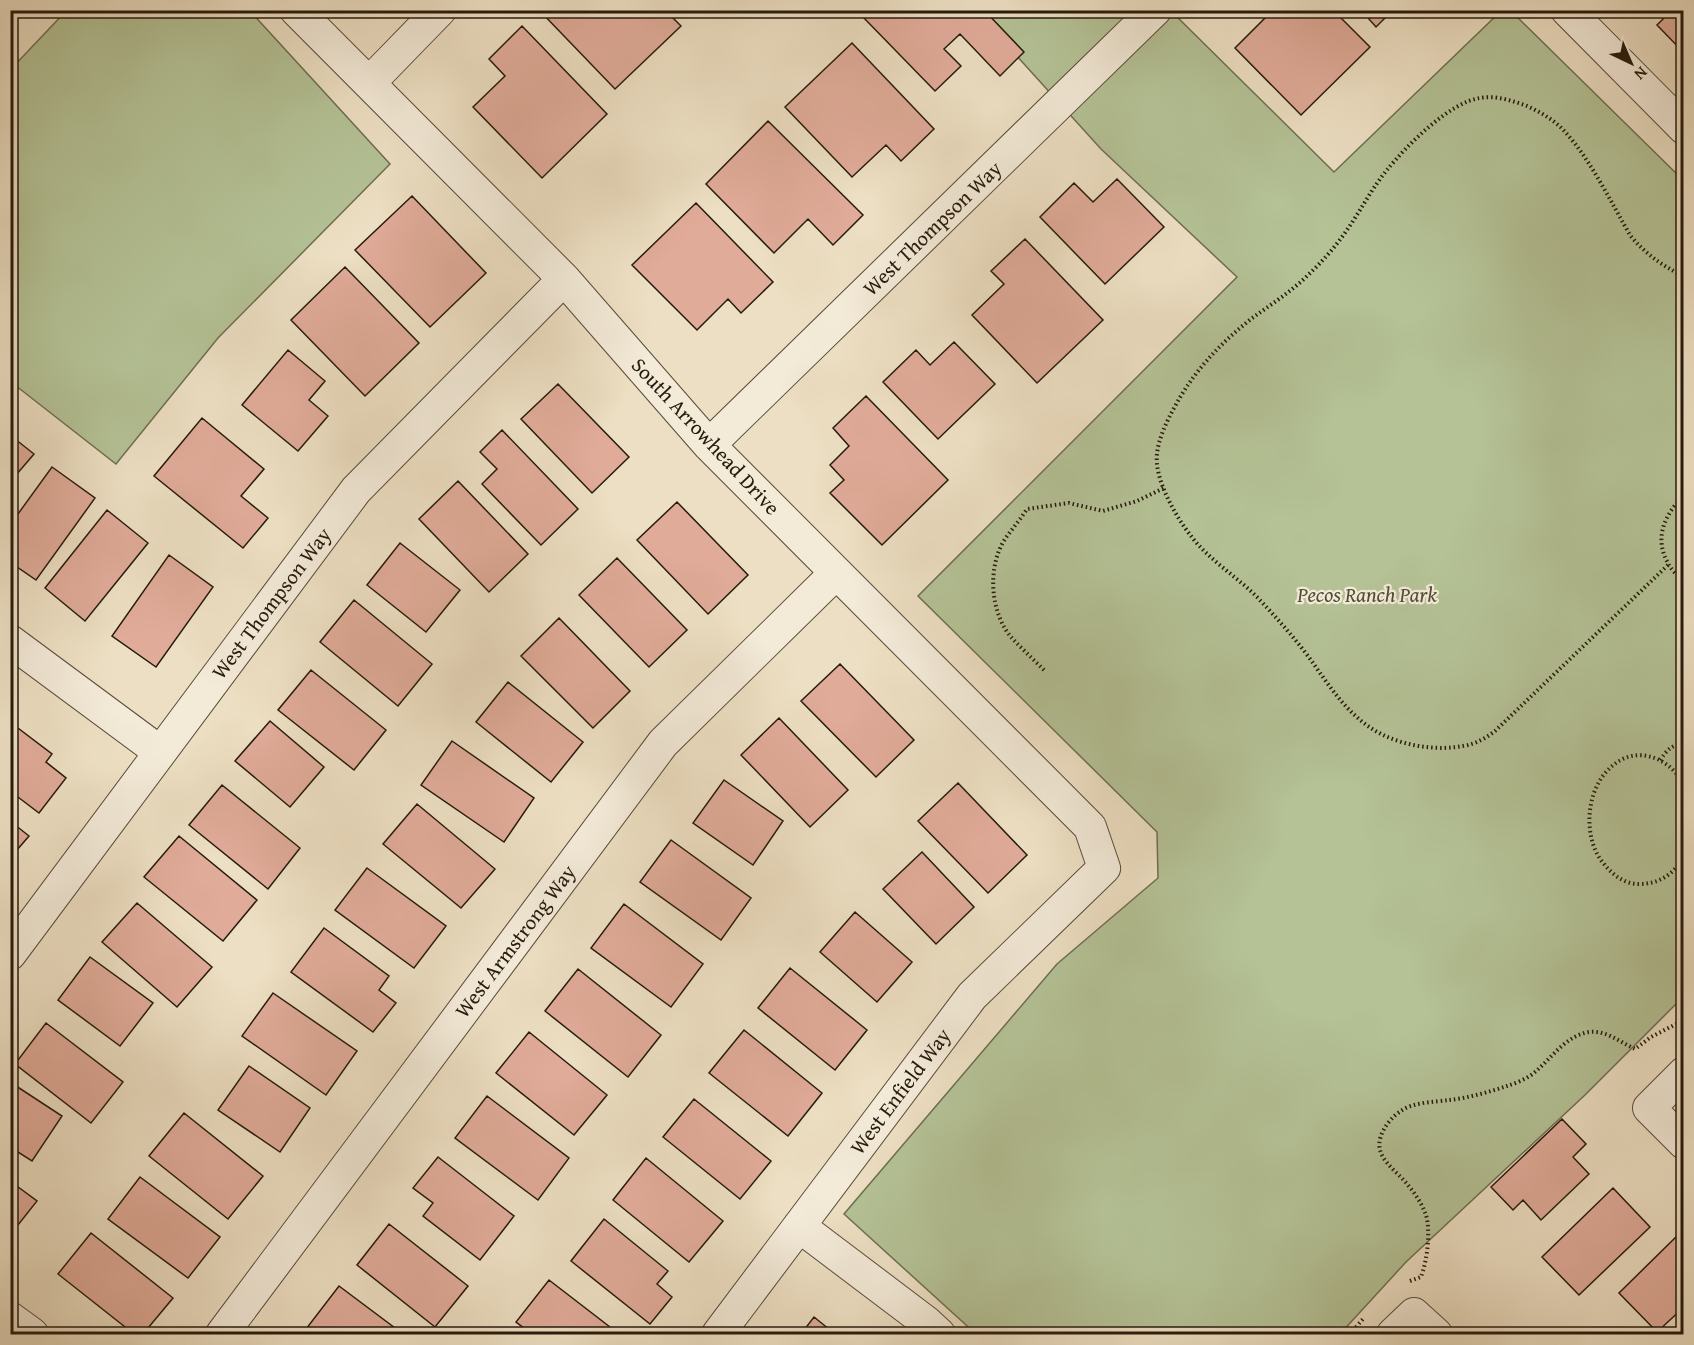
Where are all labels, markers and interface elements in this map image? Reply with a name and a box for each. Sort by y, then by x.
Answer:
north arrow [1601,33,1661,93]
text: N [1629,61,1654,86]
street label: West Thompson Way [855,153,1009,303]
street label: South Arrowhead Drive [625,350,788,522]
street label: West Thompson Way [204,520,339,685]
park label: Pecos Ranch Park [1296,579,1437,610]
street label: West Armstrong Way [447,857,583,1024]
street label: West Enfield Way [842,1021,958,1161]

